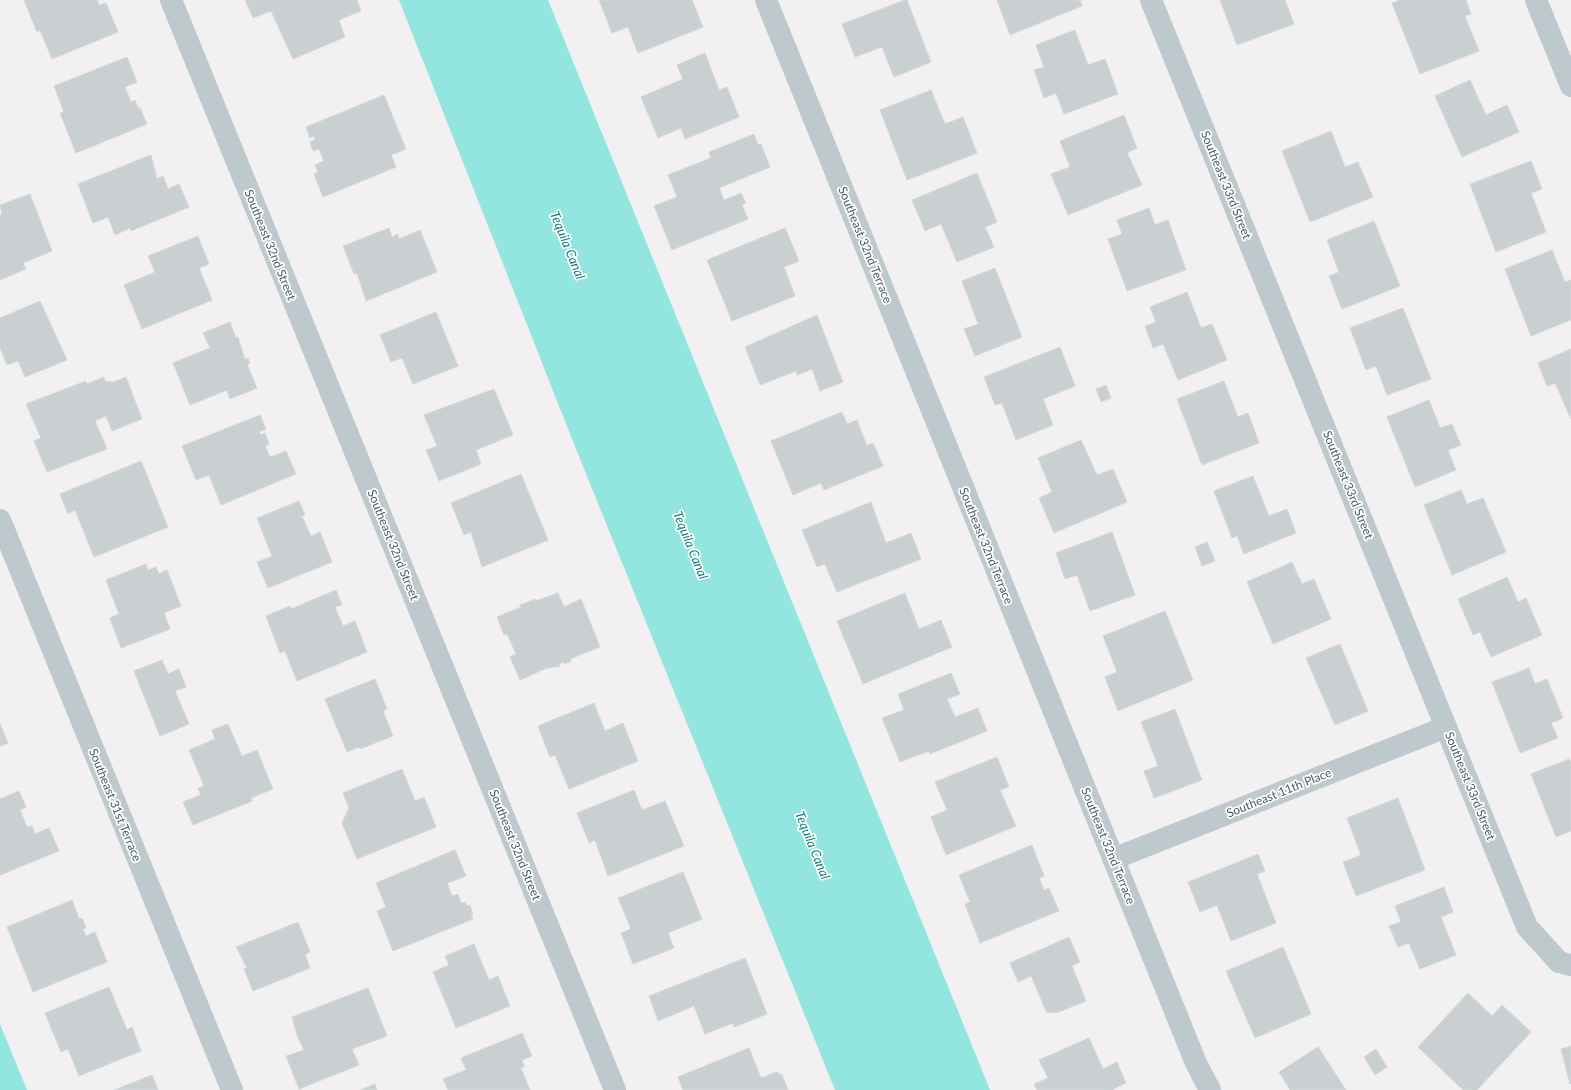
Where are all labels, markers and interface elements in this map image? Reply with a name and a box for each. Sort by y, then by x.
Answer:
street label: Southeast 33rd Street [1198,129,1255,242]
street label: Southeast 32nd Terrace [835,184,896,305]
street label: Southeast 32nd Street [241,187,300,303]
water label: Tequila Canal [547,209,589,282]
street label: Southeast 33rd Street [1320,429,1377,542]
street label: Southeast 32nd Terrace [956,485,1017,606]
street label: Southeast 32nd Street [364,487,423,603]
water label: Tequila Canal [670,509,712,582]
street label: Southeast 33rd Street [1442,730,1499,843]
street label: Southeast 31st Terrace [86,746,145,863]
street label: Southeast 11th Place [1224,765,1333,820]
street label: Southeast 32nd Terrace [1078,785,1139,906]
street label: Southeast 32nd Street [486,787,545,903]
water label: Tequila Canal [792,809,834,882]

